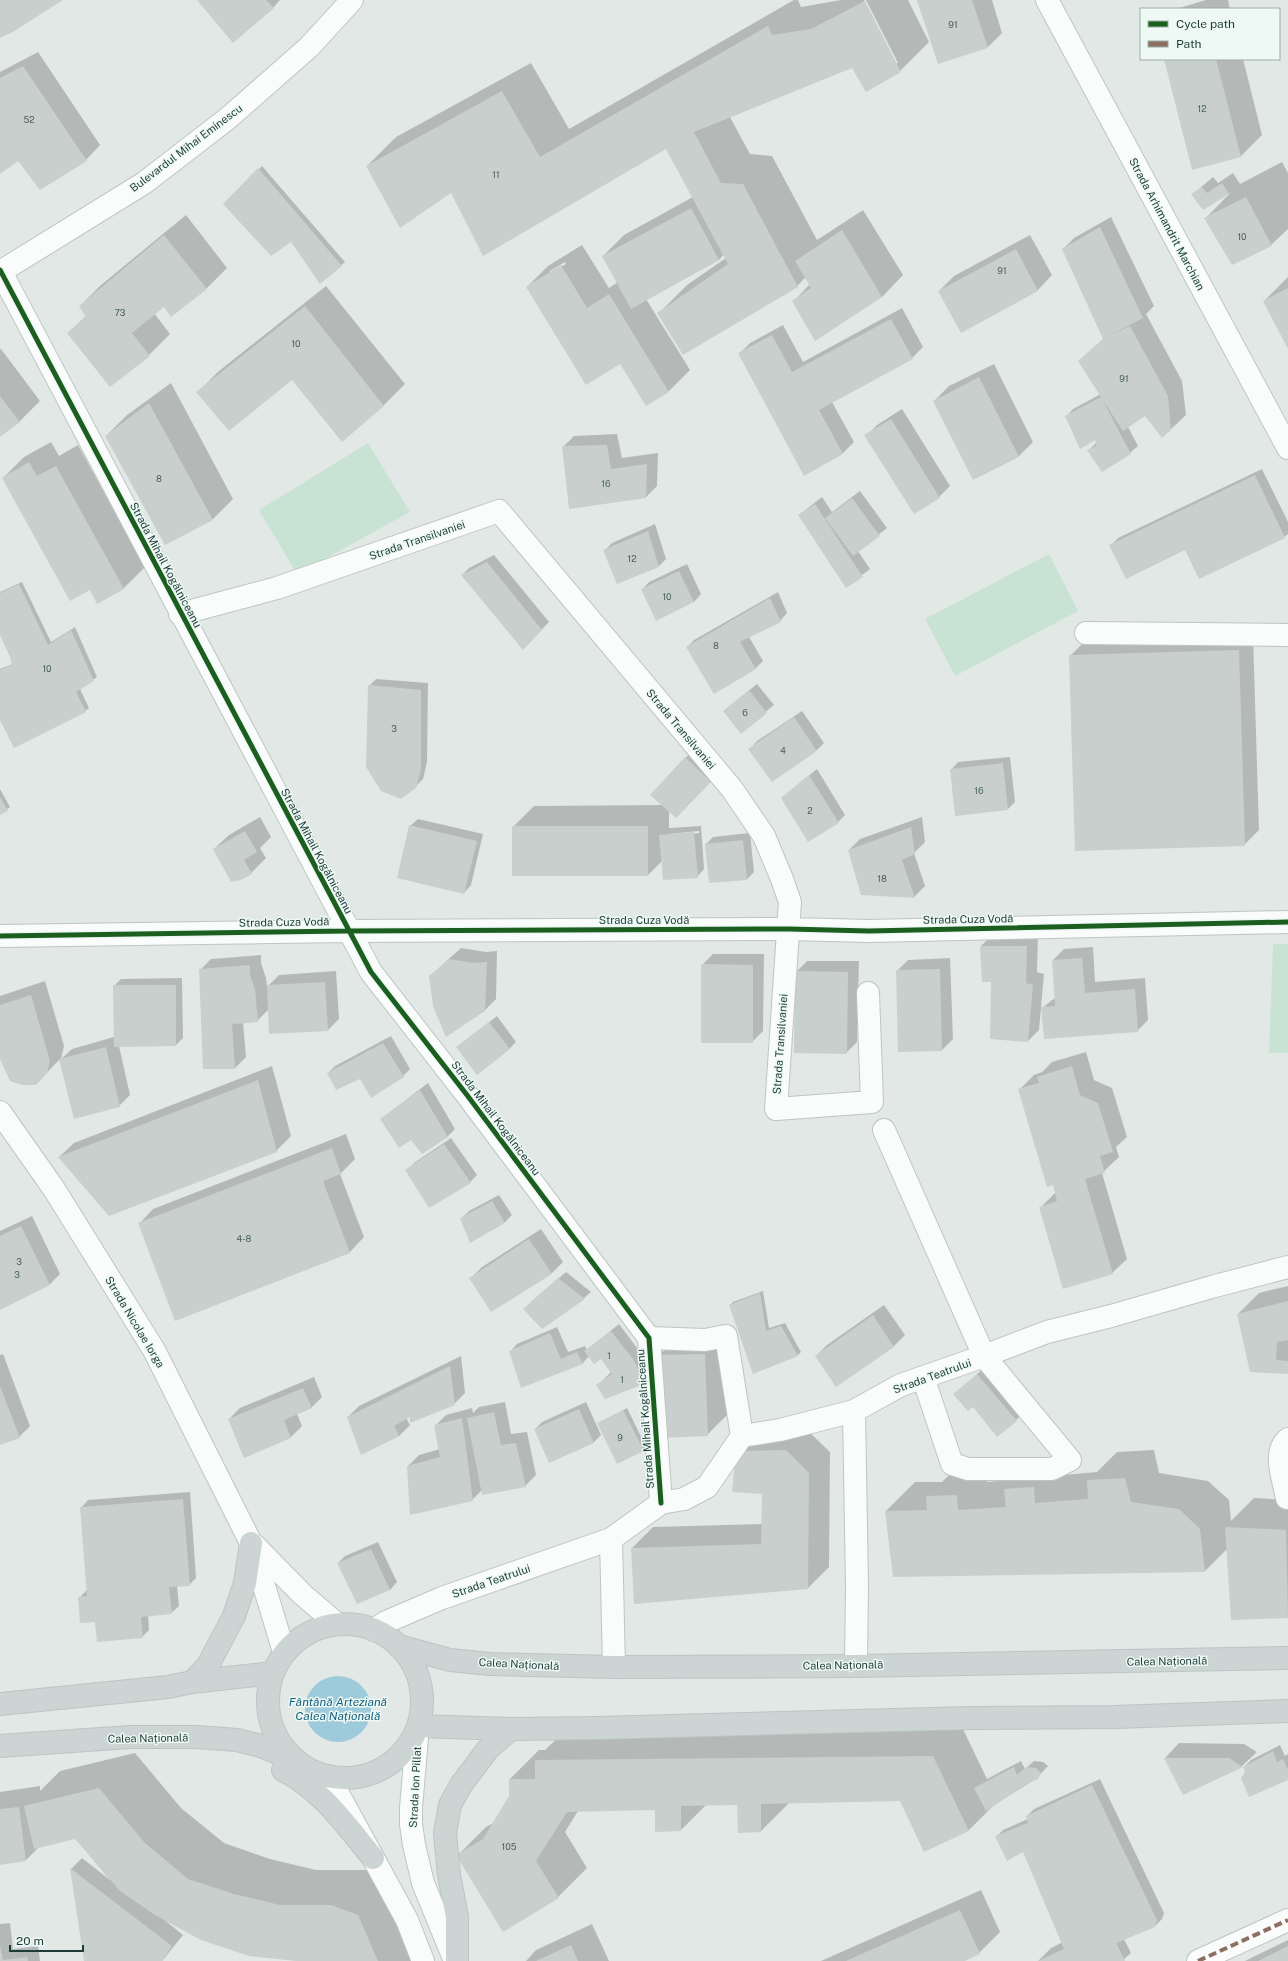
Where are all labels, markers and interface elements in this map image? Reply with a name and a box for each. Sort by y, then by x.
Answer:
legend [1140,8,1280,60]
text: Cycle path [1176,17,1235,31]
house number: 91 [948,19,958,30]
text: Path [1176,37,1202,51]
street label: Bulevardul Mihai Eminescu [127,102,245,194]
house number: 12 [1197,103,1207,114]
house number: 52 [23,114,35,125]
street label: Strada Arhimandrit Marchian [1127,156,1207,292]
house number: 11 [492,169,500,180]
house number: 10 [1237,231,1247,242]
house number: 91 [997,265,1007,276]
house number: 73 [115,307,126,318]
house number: 10 [291,338,301,349]
house number: 91 [1119,373,1129,384]
house number: 8 [156,473,162,484]
house number: 16 [601,478,611,489]
street label: Strada Mihail Kogălniceanu [128,500,204,630]
street label: Strada Transilvaniei [367,518,467,562]
house number: 12 [627,553,637,564]
house number: 10 [662,591,672,602]
house number: 8 [713,640,719,651]
house number: 10 [42,663,52,674]
street label: Strada Transilvaniei [644,687,718,771]
house number: 6 [742,707,748,718]
house number: 3 [391,723,397,734]
house number: 4 [780,745,786,756]
house number: 16 [974,785,984,796]
street label: Strada Mihail Kogălniceanu [279,786,355,916]
house number: 2 [807,805,813,816]
house number: 18 [877,873,887,884]
street label: Strada Cuza Vodă [923,912,1013,926]
street label: Strada Cuza Vodă [599,914,689,926]
street label: Strada Cuza Vodă [239,915,329,929]
street label: Strada Transilvaniei [771,993,789,1095]
street label: Strada Mihail Kogălniceanu [449,1058,543,1178]
house number: 4-8 [237,1233,252,1244]
house number: 3 [16,1256,22,1267]
house number: 3 [14,1269,20,1280]
street label: Strada Nicolae Iorga [103,1274,167,1370]
street label: Strada Mihail Kogălniceanu [634,1349,656,1489]
house number: 1 [607,1350,611,1361]
street label: Strada Teatrului [891,1356,973,1396]
house number: 1 [620,1374,624,1385]
house number: 9 [617,1432,623,1443]
street label: Strada Teatrului [450,1562,532,1600]
street label: Calea Națională [1127,1654,1207,1668]
street label: Calea Națională [478,1656,560,1672]
street label: Calea Națională [803,1658,883,1672]
water label: Fântână Arteziană Calea Națională [289,1695,387,1723]
street label: Calea Națională [108,1731,188,1745]
street label: Strada Ion Pillat [407,1746,423,1828]
house number: 105 [502,1841,517,1852]
scale bar [10,1927,83,1953]
text: 20 m [16,1934,44,1948]

